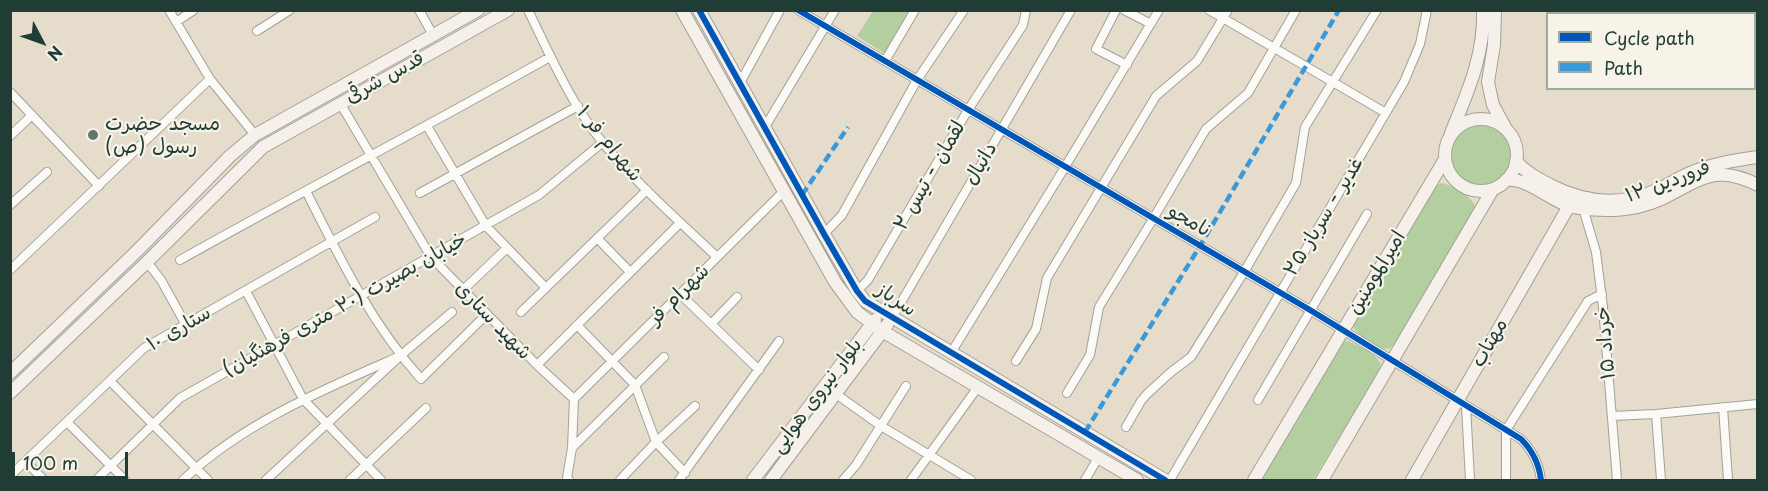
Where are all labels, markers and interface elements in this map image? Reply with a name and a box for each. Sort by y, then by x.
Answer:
north arrow [12,12,72,72]
legend [1546,12,1756,90]
text: Cycle path [1604,24,1695,51]
text: N [42,41,69,66]
street label: قدس شرقی [341,46,429,110]
text: Path [1604,54,1643,81]
street label: شهرام فر ۱ [571,101,647,187]
place label: مسجد حضرت رسول (ص) [105,112,220,159]
street label: لقمان - تیس ۲ [889,117,971,235]
marker: مسجد حضرت رسول (ص) [86,128,100,142]
street label: دانیال [959,138,1003,190]
street label: غدیر - سرباز ۲۵ [1279,153,1369,281]
street label: ۱۲ فروردین [1622,156,1714,208]
street label: نامجو [1163,199,1215,243]
street label: امیرالمومنین [1343,227,1411,319]
street label: خیابان بصیرت (۲۰ متری فرهنگیان) [219,228,471,382]
street label: شهرام فر [643,259,715,331]
street label: شهید ستاری [450,277,536,365]
street label: سرباز [871,278,921,322]
street label: ستاری ۱۰ [143,301,215,357]
street label: ۱۵ خرداد [1591,305,1621,381]
street label: مهتاب [1467,314,1513,372]
street label: بلوار نیروی هوایی [766,334,868,458]
scale bar [15,440,130,478]
text: 100 m [23,449,78,476]

